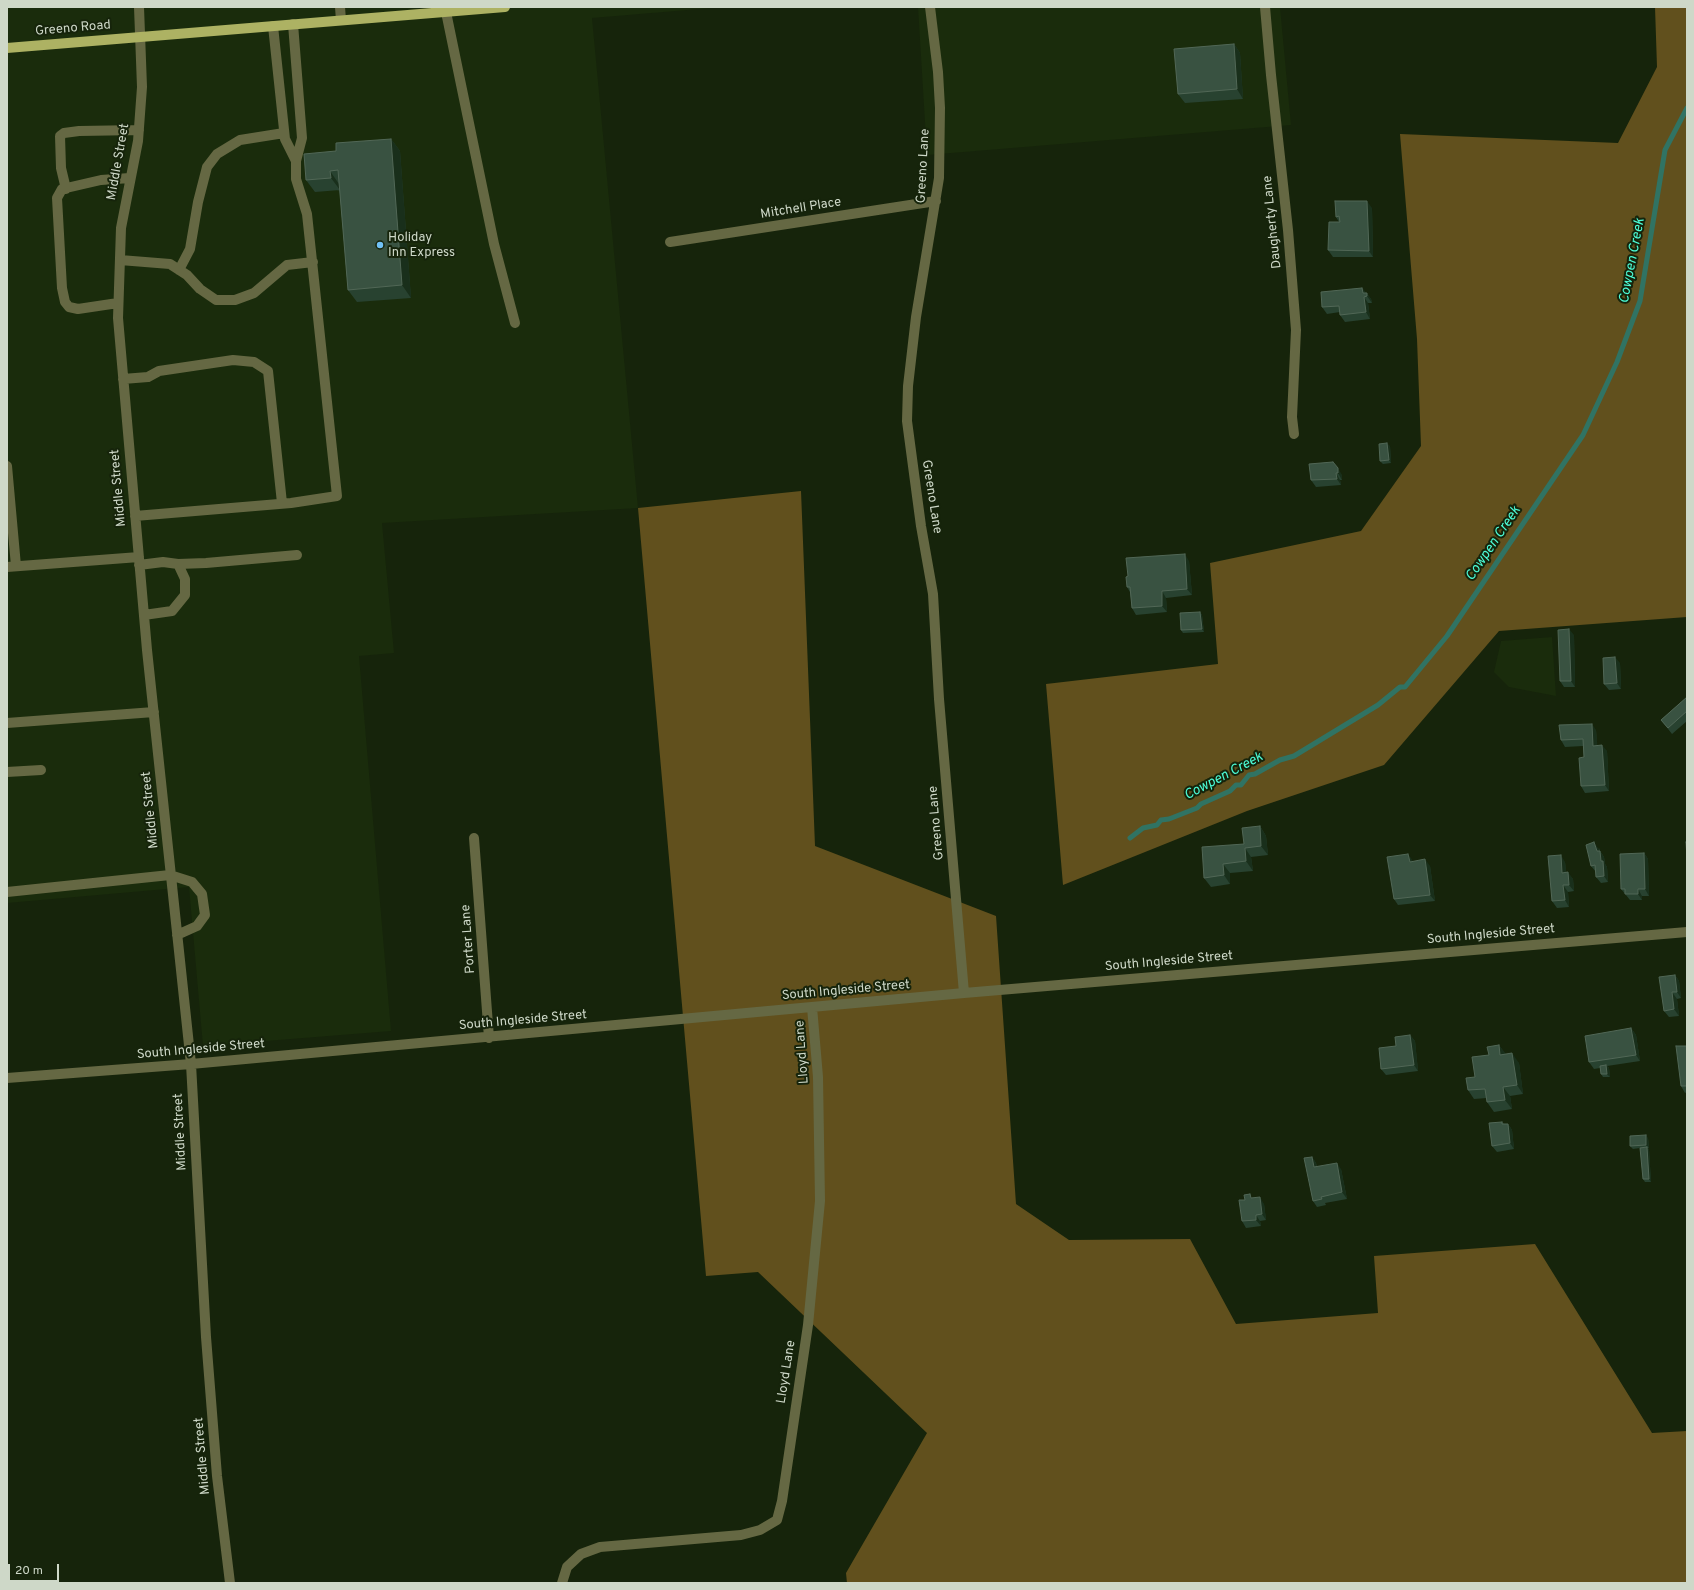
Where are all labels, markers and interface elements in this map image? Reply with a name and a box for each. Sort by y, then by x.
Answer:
street label: Greeno Road [34,18,112,40]
street label: Middle Street [105,122,133,202]
street label: Greeno Lane [914,128,934,204]
street label: Daugherty Lane [1260,175,1286,269]
street label: Mitchell Place [759,195,843,223]
water label: Cowpen Creek [1617,217,1649,305]
place label: Holiday Inn Express [388,230,455,261]
marker: Holiday Inn Express [375,240,385,250]
street label: Middle Street [108,449,130,527]
street label: Greeno Lane [917,459,945,535]
water label: Cowpen Creek [1463,503,1525,585]
water label: Cowpen Creek [1182,749,1266,805]
street label: Middle Street [139,771,163,849]
street label: Greeno Lane [926,785,948,861]
street label: Porter Lane [459,904,479,974]
street label: South Ingleside Street [1426,922,1556,948]
street label: South Ingleside Street [1104,949,1234,975]
street label: South Ingleside Street [781,978,911,1004]
street label: South Ingleside Street [458,1008,588,1034]
street label: Lloyd Lane [793,1020,813,1084]
street label: South Ingleside Street [136,1037,266,1063]
street label: Middle Street [171,1093,191,1171]
street label: Lloyd Lane [774,1339,800,1405]
street label: Middle Street [192,1417,214,1495]
scale bar [10,1556,61,1582]
text: 20 m [15,1563,43,1579]

